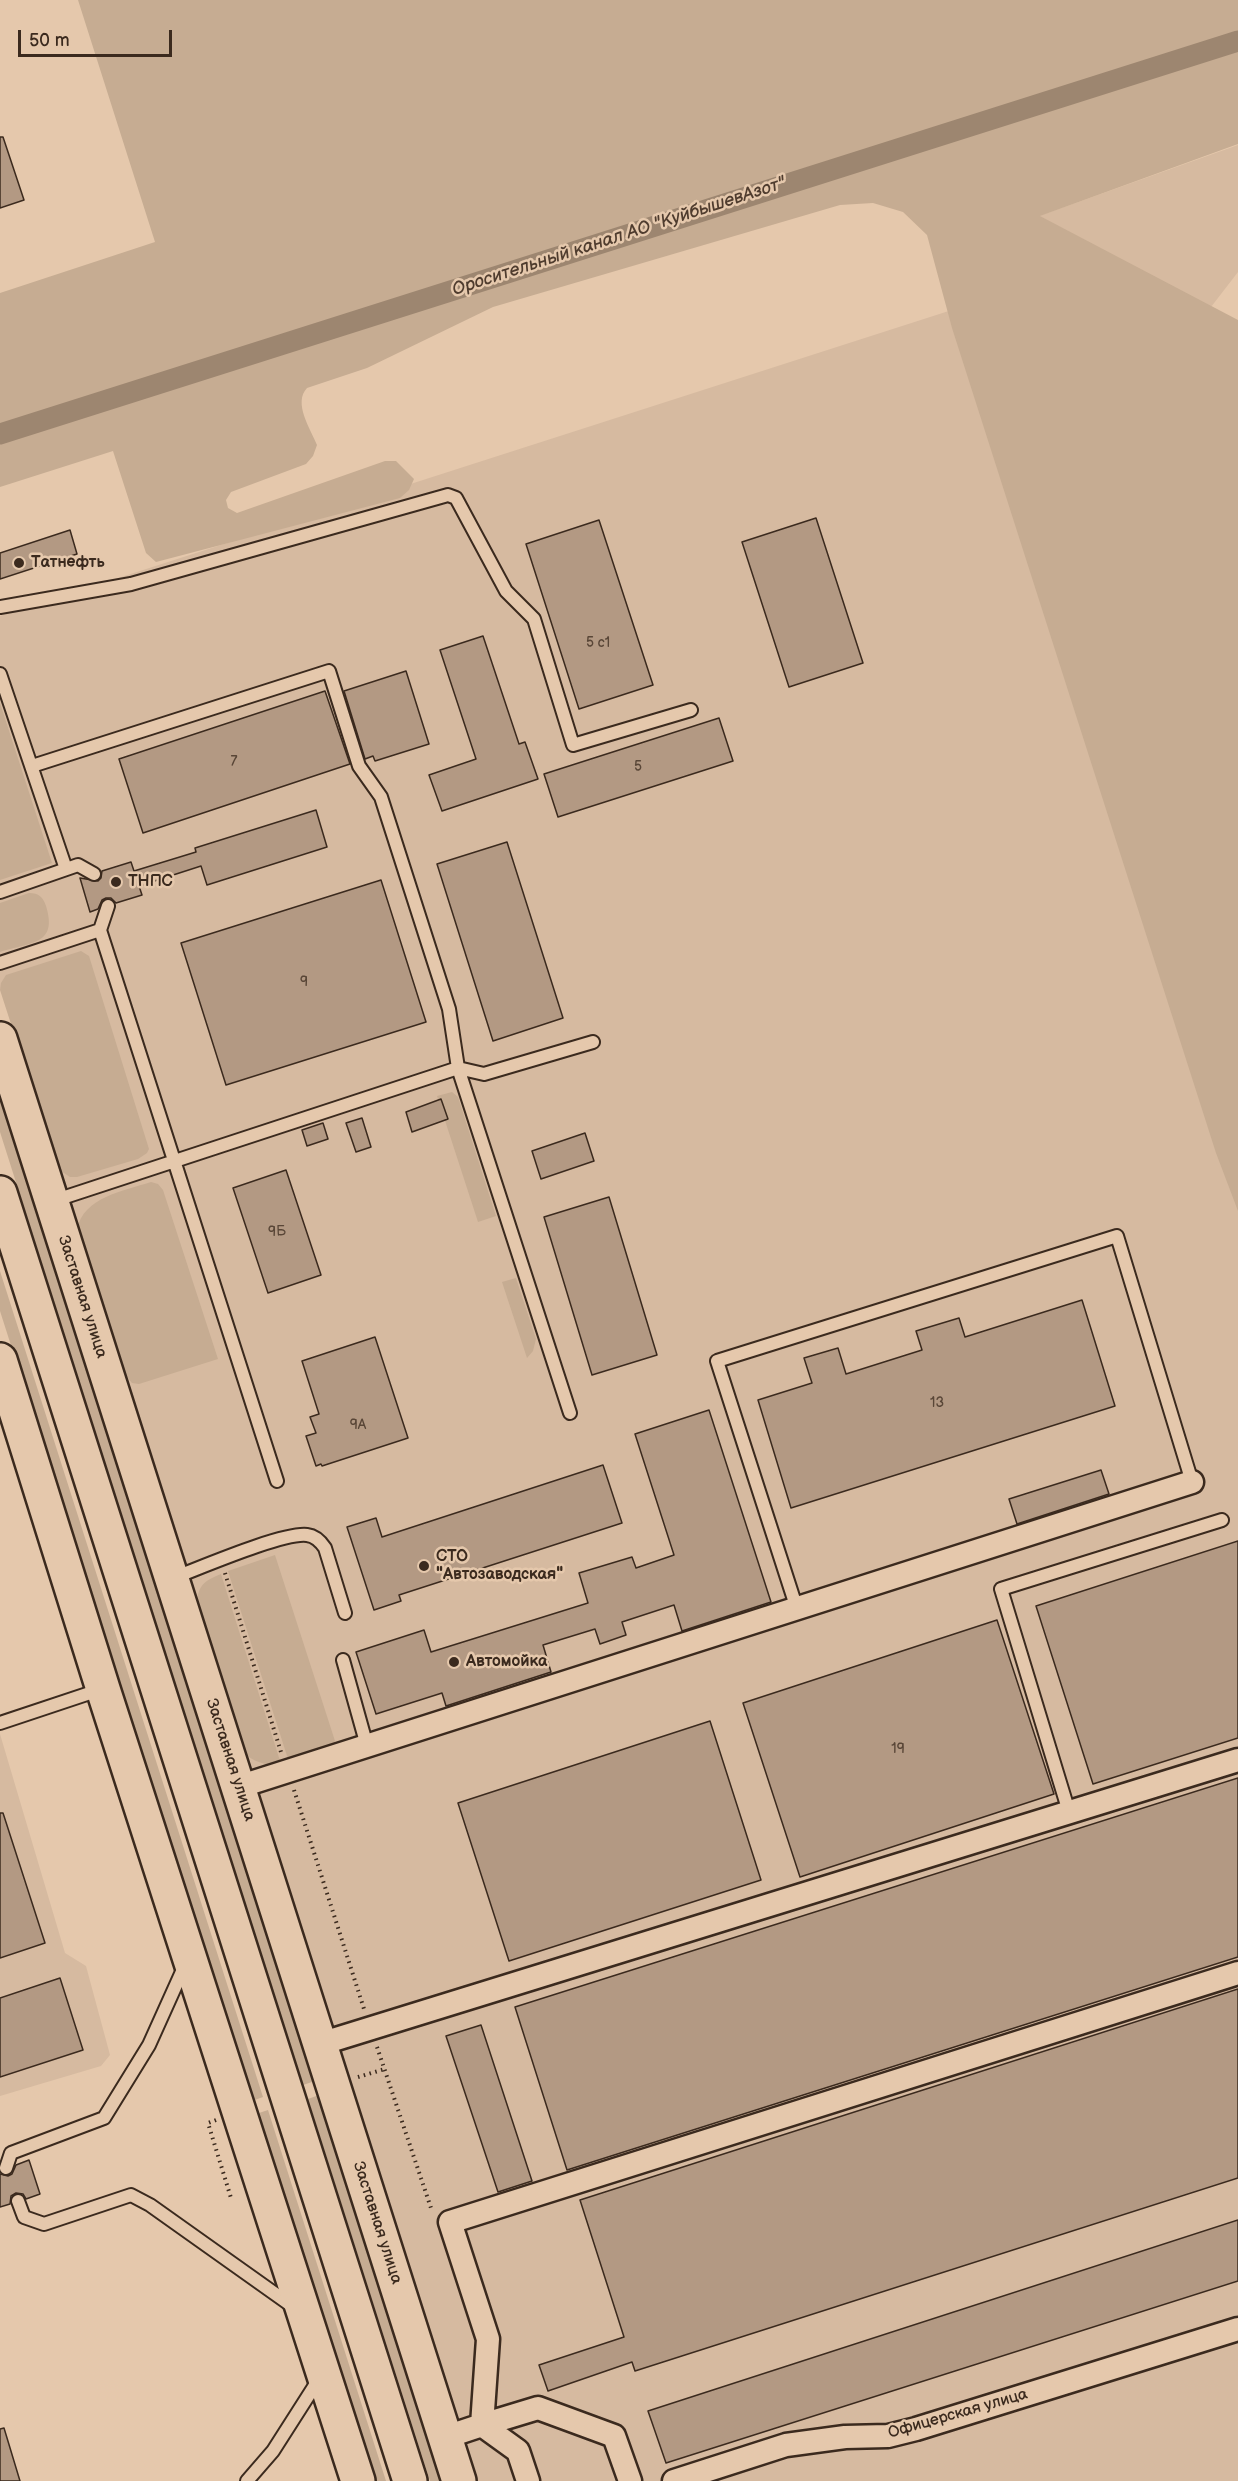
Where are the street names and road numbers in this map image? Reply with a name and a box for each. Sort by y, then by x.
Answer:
street label: Заставная улица [53,1233,111,1361]
street label: Заставная улица [201,1696,259,1824]
street label: Заставная улица [348,2159,406,2287]
street label: Офицерская улица [886,2385,1030,2443]

